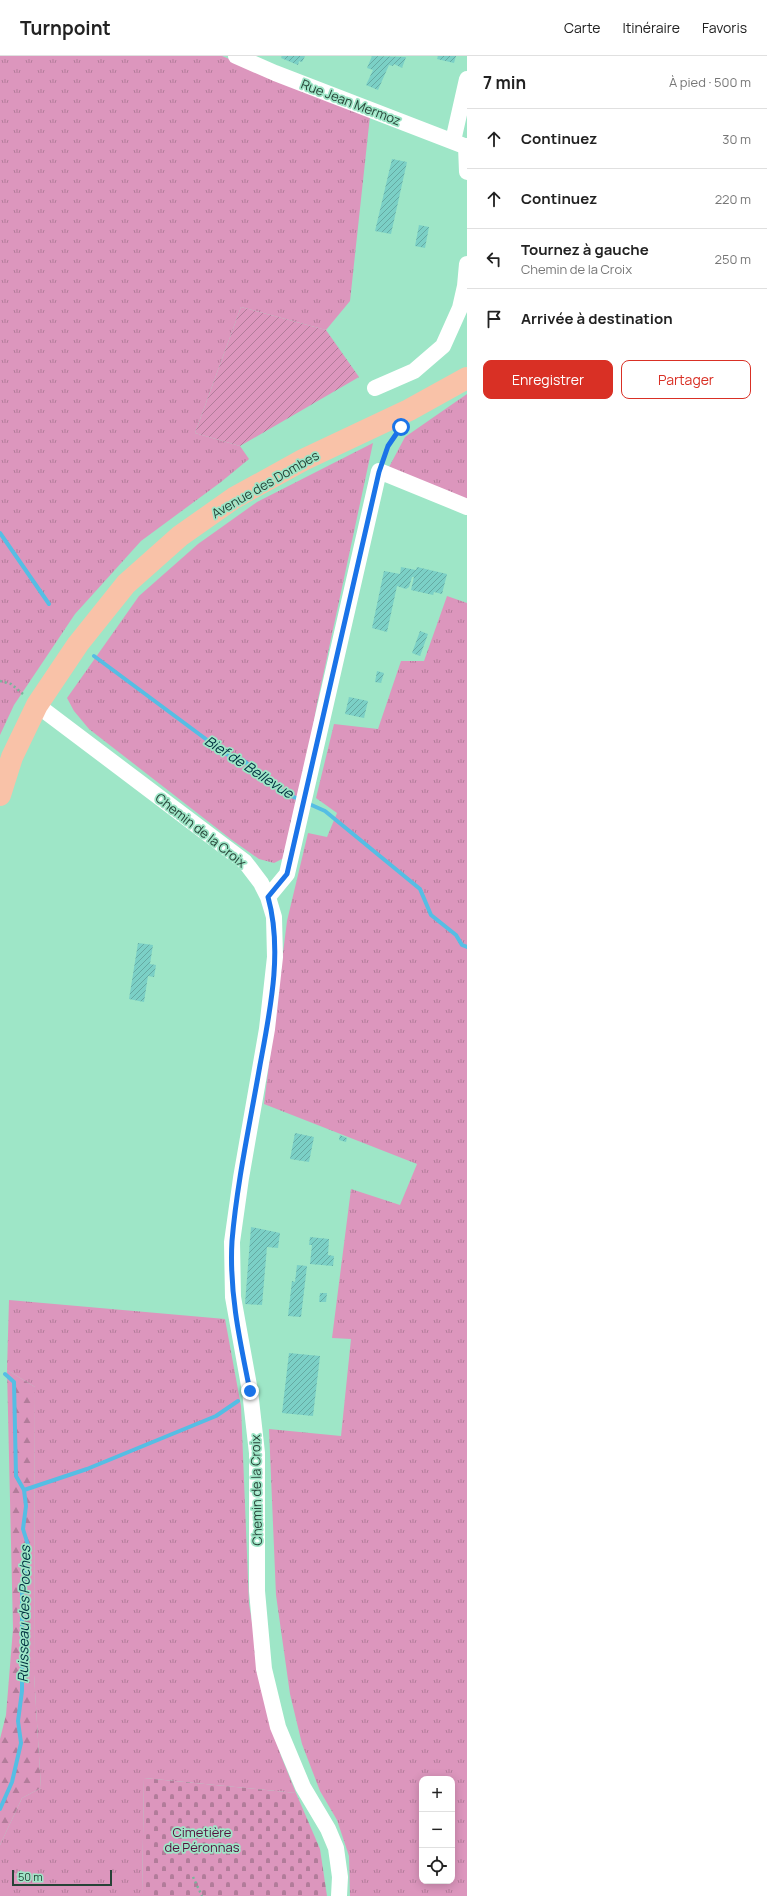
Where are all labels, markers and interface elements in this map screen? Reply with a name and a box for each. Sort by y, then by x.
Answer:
text: Turnpoint [20,15,111,41]
text: Carte [564,18,600,37]
text: Itinéraire [622,18,680,37]
text: Favoris [702,18,747,37]
text: 7 min [483,71,526,94]
text: À pied · 500 m [669,73,751,91]
street label: Rue Jean Mermoz [298,75,404,129]
icon: ahead [483,128,505,150]
text: Continuez [521,128,597,149]
text: 30 m [722,130,751,148]
icon: ahead [483,188,505,210]
text: Continuez [521,188,597,209]
text: 220 m [715,190,751,208]
text: Tournez à gauche [521,239,649,260]
icon: left [483,248,505,270]
text: 250 m [715,250,751,268]
text: Chemin de la Croix [521,260,632,278]
icon: arrive [483,308,505,330]
text: Arrivée à destination [521,308,673,329]
button: Enregistrer [483,360,613,399]
button: Partager [621,360,751,399]
route start [392,418,410,436]
street label: Avenue des Dombes [208,446,322,522]
water label: Bief de Bellevue [201,731,298,803]
street label: Chemin de la Croix [152,789,250,871]
route end [241,1382,259,1400]
street label: Chemin de la Croix [246,1434,266,1546]
water label: Ruisseau des Poches [13,1544,34,1683]
map controls [419,1776,455,1884]
button: + [419,1776,455,1812]
button: − [419,1812,455,1848]
park label: Cimetière de Péronnas [164,1823,240,1856]
button: locate [419,1848,455,1884]
scale bar [12,1868,112,1887]
text: 50 m [18,1869,43,1884]

